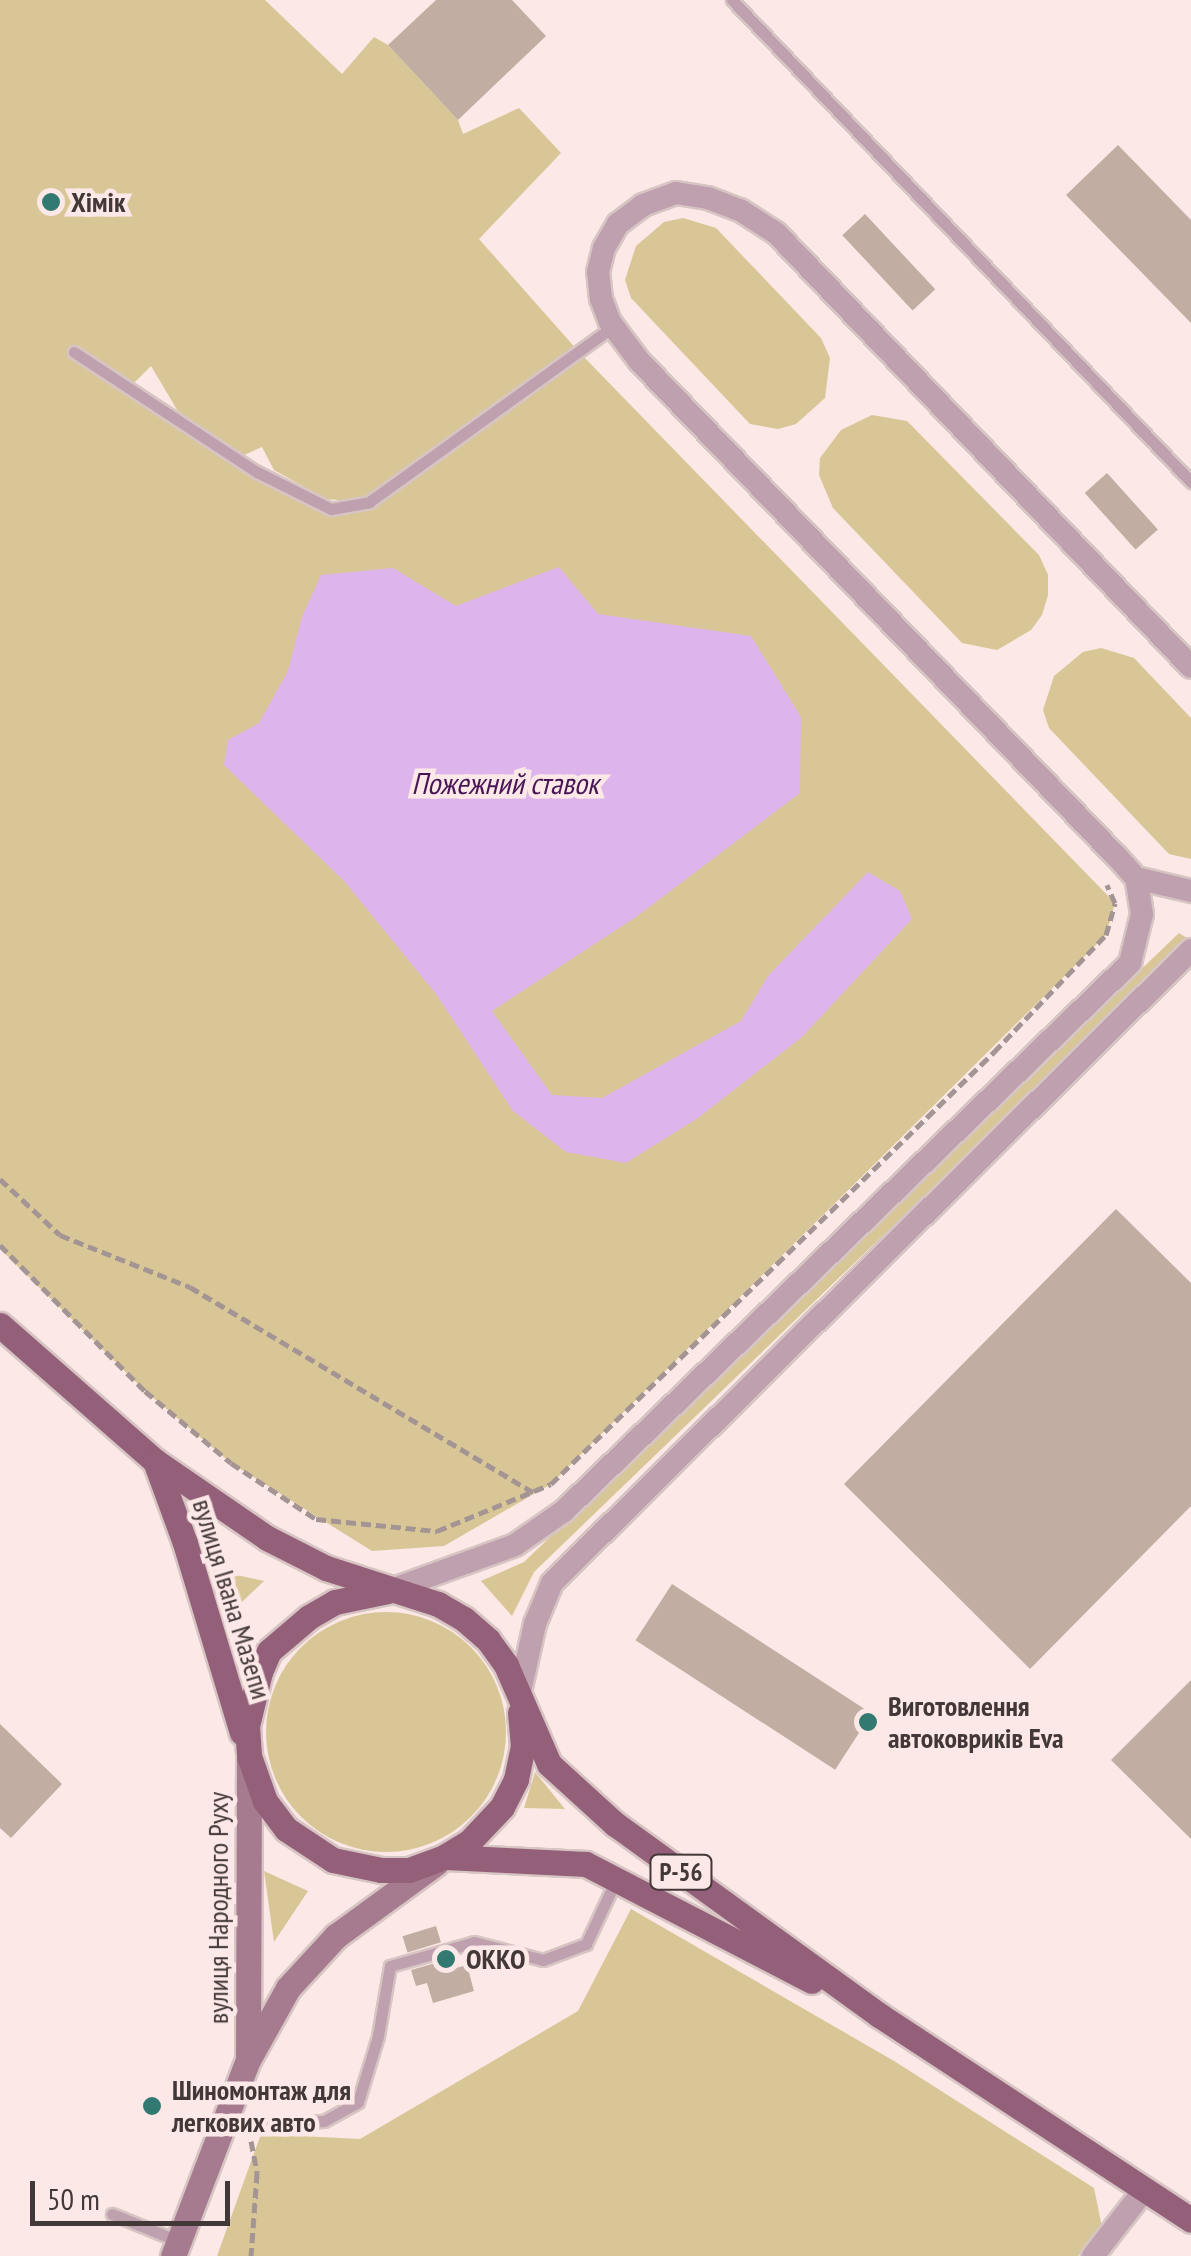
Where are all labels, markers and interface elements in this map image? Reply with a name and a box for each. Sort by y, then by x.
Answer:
place label: Хімік [71,185,125,219]
marker: Хімік [40,191,62,213]
water label: Пожежний ставок [411,765,599,801]
street label: вулиця Івана Мазепи [186,1495,278,1703]
place label: Виготовлення автоковриків Eva [888,1689,1064,1755]
marker: Виготовлення автоковриків Eva [857,1711,879,1733]
street label: вулиця Народного Руху [201,1792,235,2024]
road number: Р-56 [648,1852,714,1892]
place label: ОККО [466,1942,525,1976]
marker: ОККО [435,1948,457,1970]
place label: Шиномонтаж для легкових авто [172,2073,351,2139]
marker: Шиномонтаж для легкових авто [141,2095,163,2117]
scale bar [35,2161,235,2223]
text: 50 m [47,2179,100,2218]

